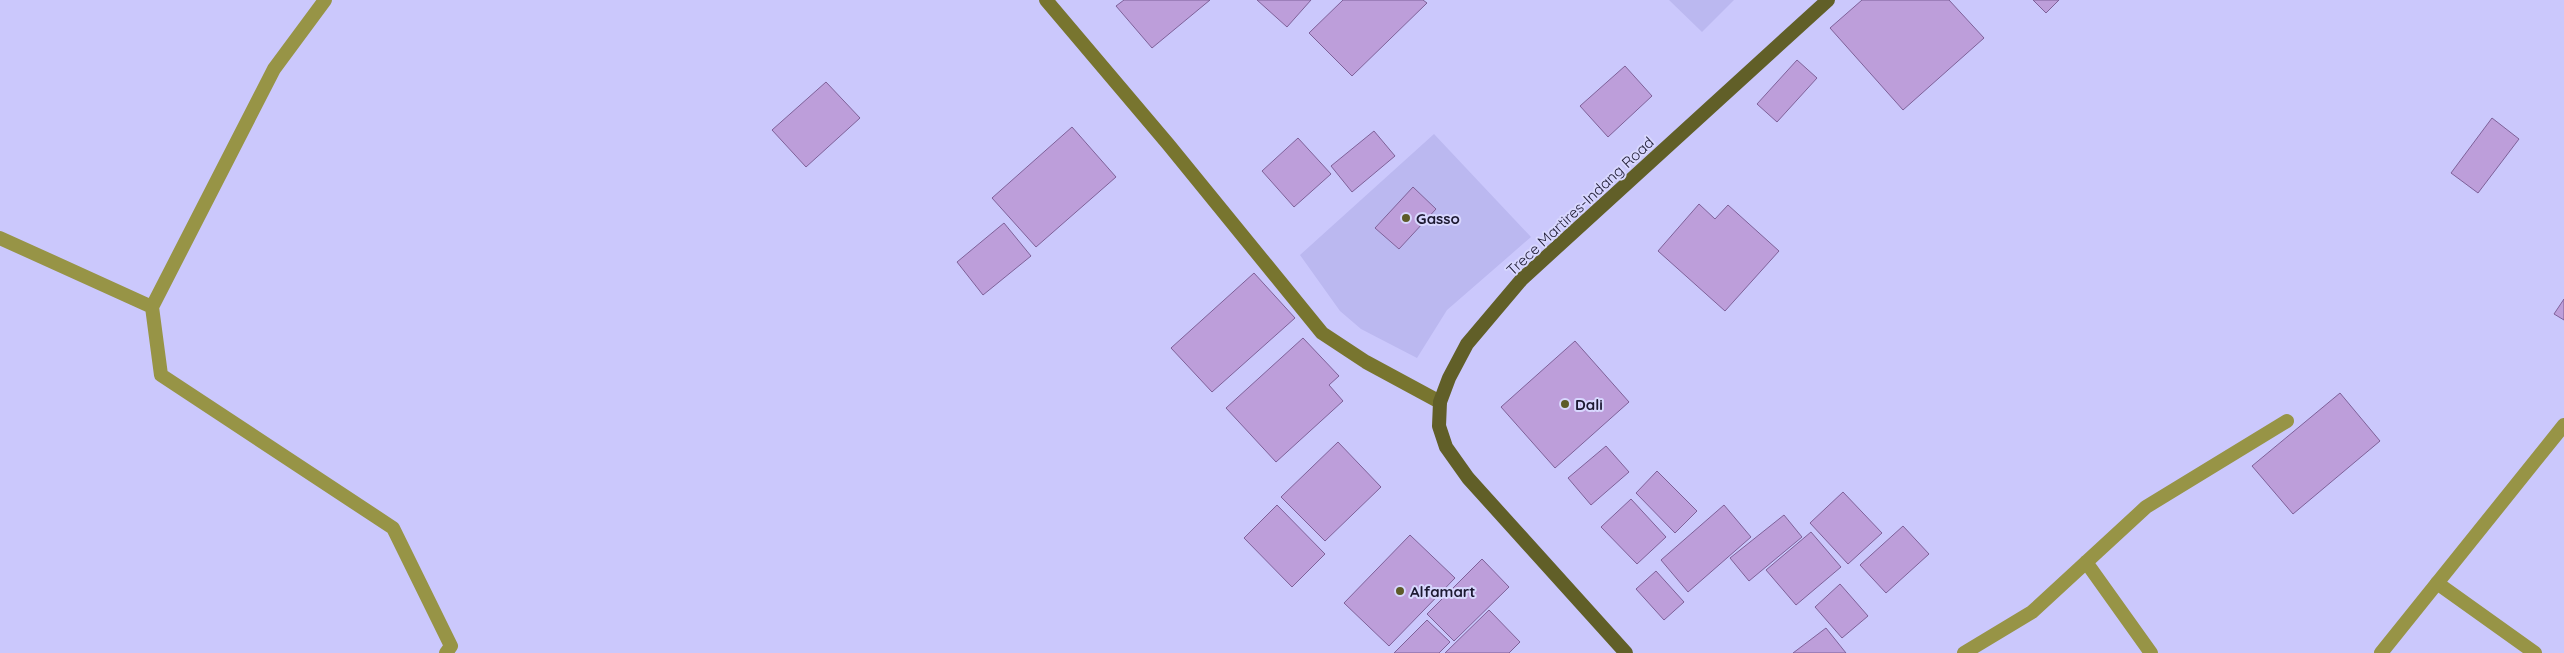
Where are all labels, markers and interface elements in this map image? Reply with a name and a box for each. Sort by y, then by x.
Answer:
street label: Trece Martires-Indang Road [1502,133,1658,279]
place label: Gasso [1416,209,1460,228]
marker: Gasso [1400,212,1412,224]
place label: Dali [1575,395,1603,414]
marker: Dali [1559,398,1571,410]
place label: Alfamart [1410,582,1476,601]
marker: Alfamart [1394,585,1406,597]

